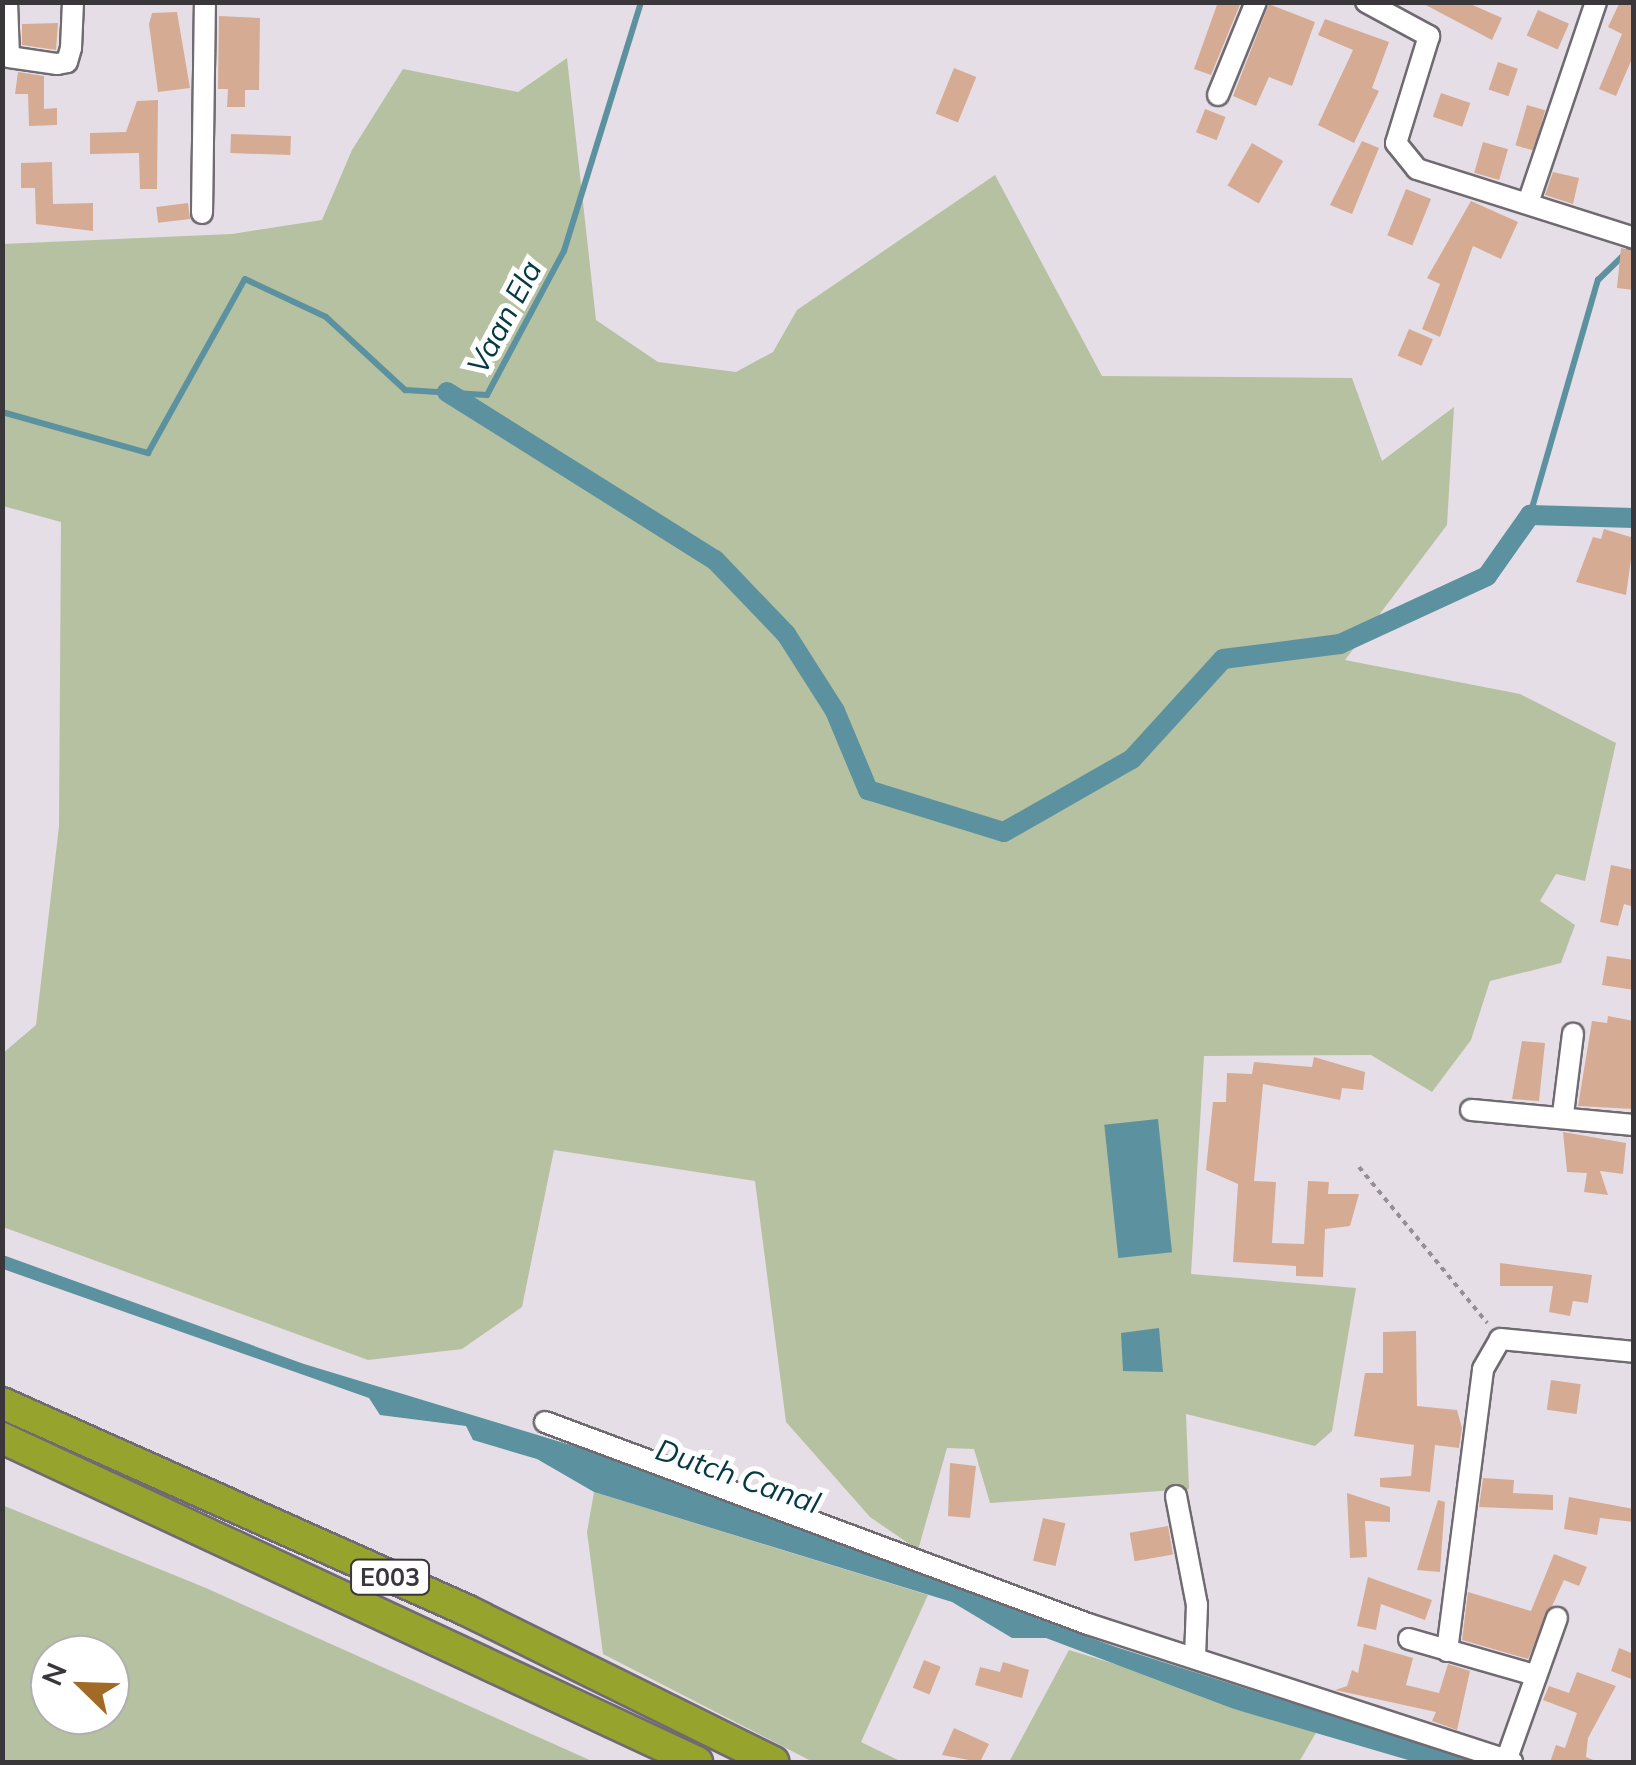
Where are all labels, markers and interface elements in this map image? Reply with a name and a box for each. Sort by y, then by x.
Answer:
water label: Vaan Ela [459,254,549,380]
water label: Dutch Canal [651,1431,825,1521]
road number: E003 [350,1557,430,1597]
north arrow [30,1635,130,1735]
text: N [34,1657,74,1690]

